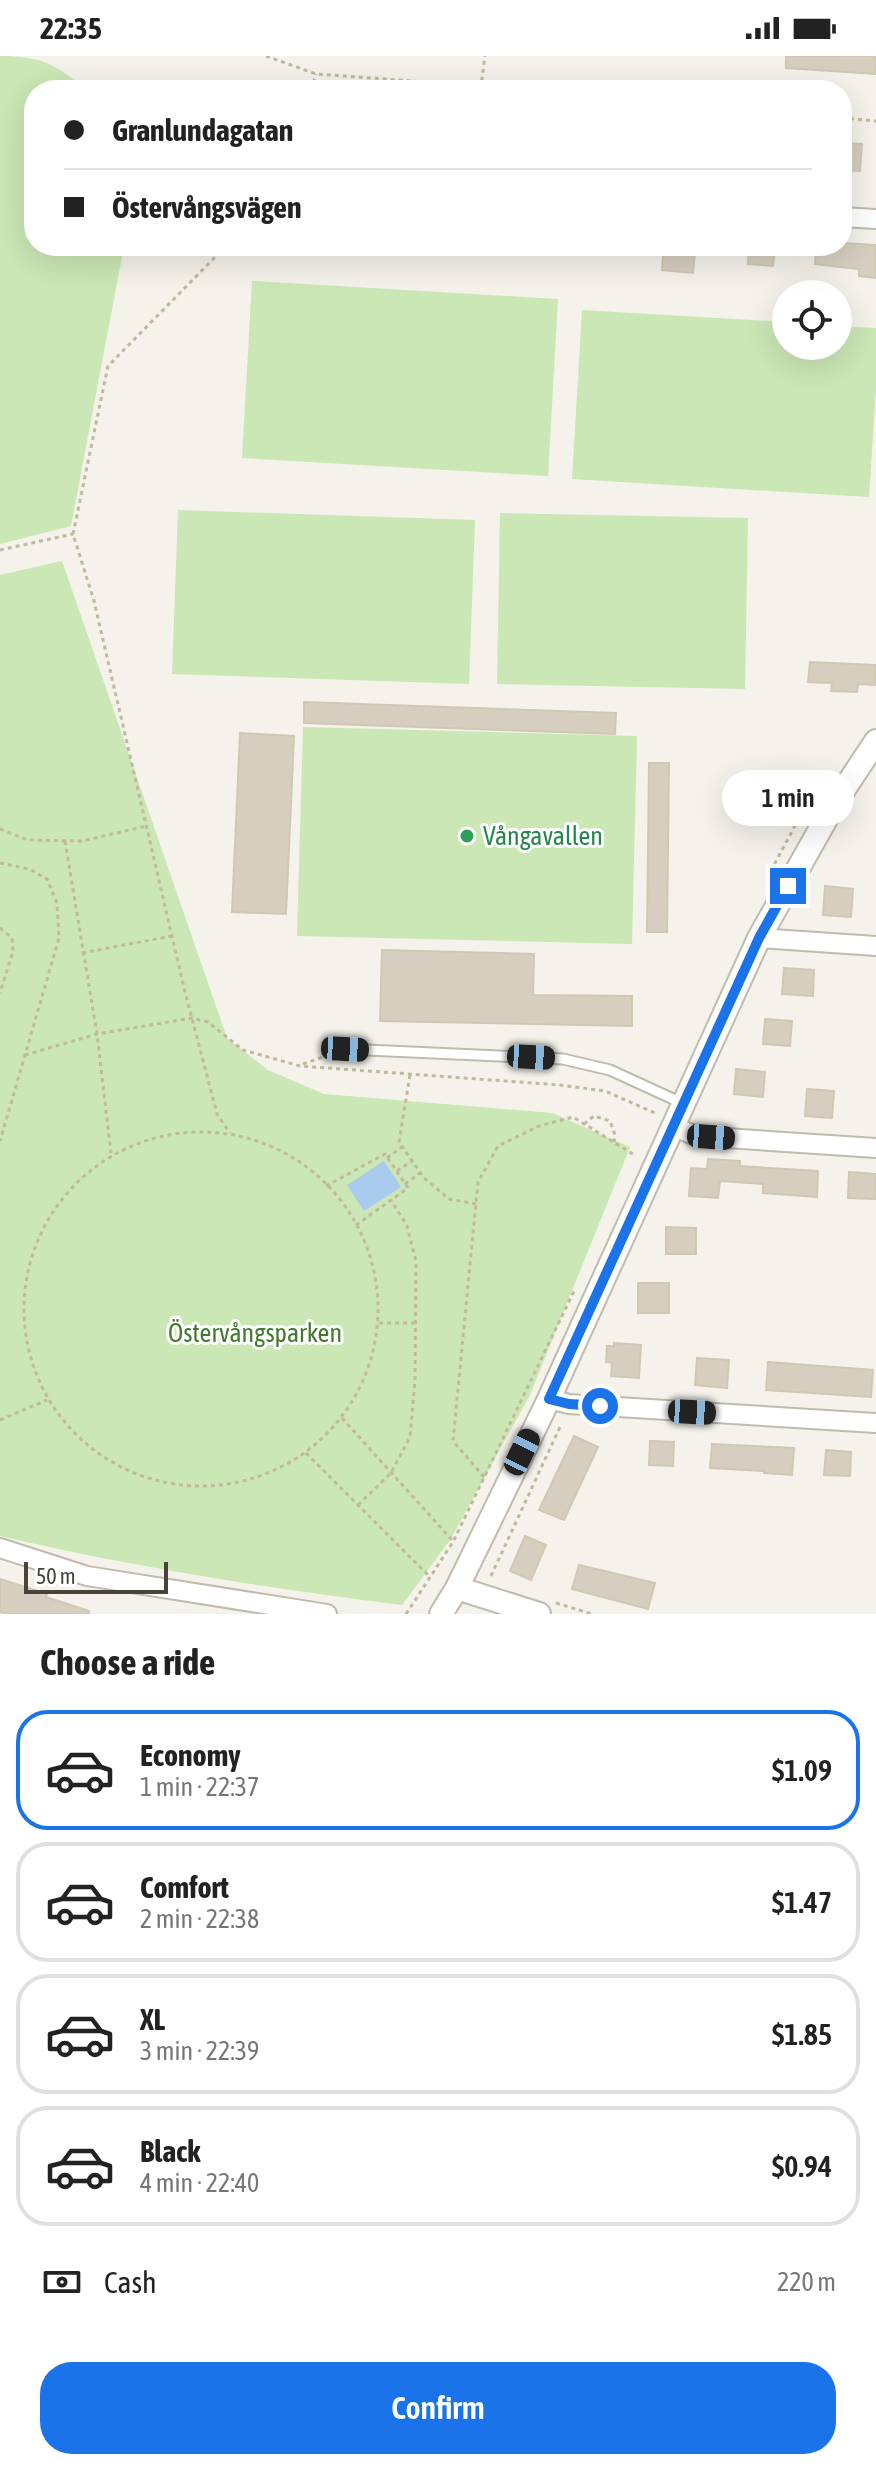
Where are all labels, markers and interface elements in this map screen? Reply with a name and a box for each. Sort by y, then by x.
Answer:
text: 22:35 [40,11,102,45]
text: Granlundagatan [112,113,293,147]
text: Östervångsvägen [112,190,301,224]
map controls [772,280,852,360]
button: locate [772,280,852,360]
callout: 1 min [722,770,854,826]
text: 1 min [761,783,815,813]
place label: Vångavallen [483,821,603,851]
marker: Vångavallen [458,827,476,845]
route end [770,868,806,904]
car [320,1036,370,1062]
car [506,1044,556,1070]
car [686,1123,736,1151]
park label: Östervångsparken [168,1318,342,1348]
route start [582,1388,618,1424]
car [667,1399,717,1425]
car [501,1425,543,1479]
scale bar [24,1558,168,1594]
text: 50 m [36,1563,76,1589]
text: Choose a ride [40,1641,215,1683]
icon: car [44,1734,116,1806]
text: Economy [140,1738,241,1772]
text: $1.09 [772,1753,832,1787]
text: 1 min · 22:37 [140,1772,259,1802]
icon: car [44,1866,116,1938]
text: Comfort [140,1870,229,1904]
text: $1.47 [772,1885,832,1919]
text: 2 min · 22:38 [140,1904,259,1934]
icon: car [44,1998,116,2070]
text: XL [140,2002,165,2036]
text: $1.85 [772,2017,832,2051]
text: 3 min · 22:39 [140,2036,259,2066]
icon: car [44,2130,116,2202]
text: Black [140,2134,200,2168]
text: $0.94 [772,2149,832,2183]
text: 4 min · 22:40 [140,2168,259,2198]
icon: cash [40,2260,84,2304]
text: Cash [104,2265,157,2299]
text: 220 m [777,2267,836,2297]
button: Confirm [40,2362,836,2454]

